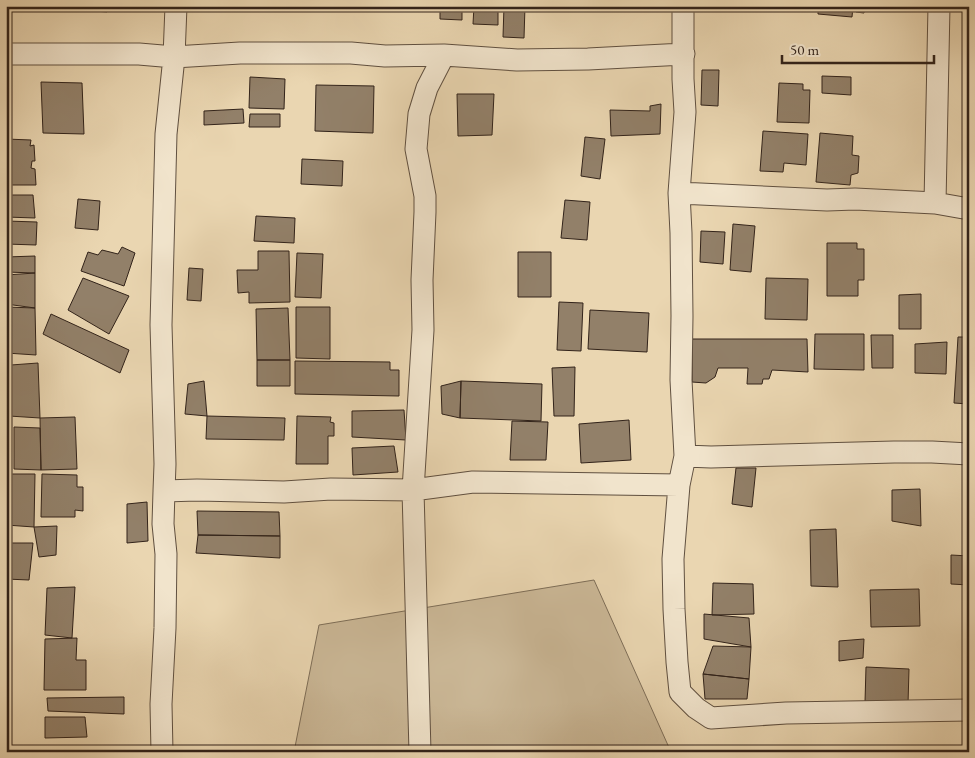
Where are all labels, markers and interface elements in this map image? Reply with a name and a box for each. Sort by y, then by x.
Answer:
scale bar [782,32,935,64]
text: 50 m [790,40,819,59]

